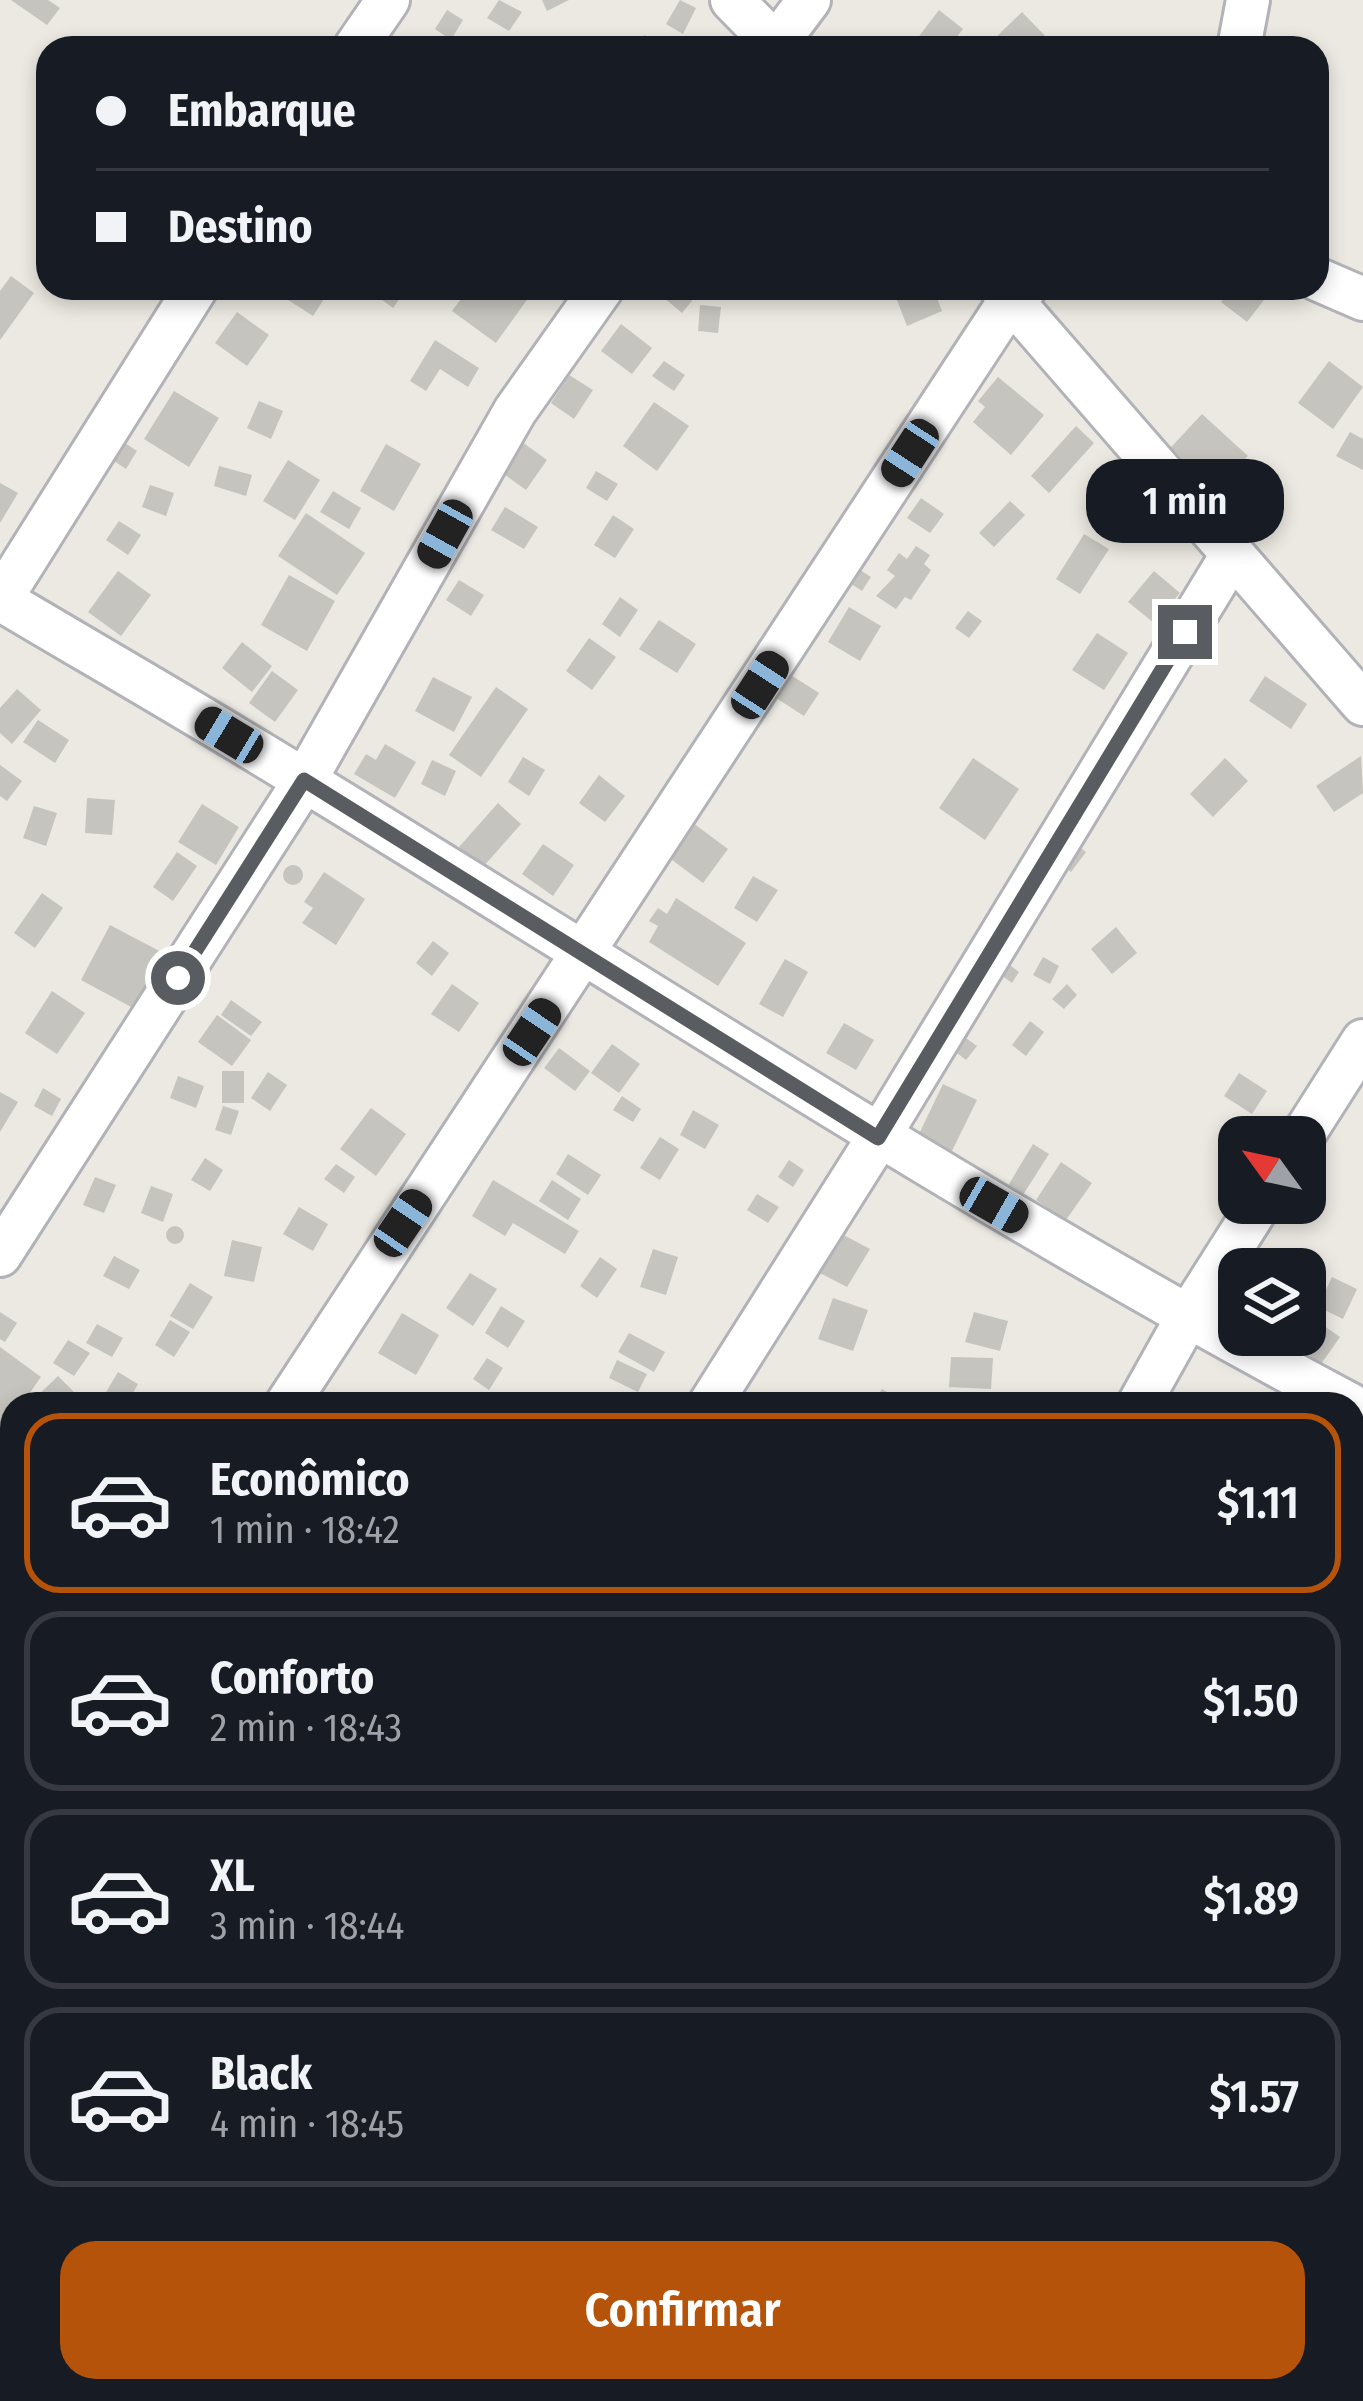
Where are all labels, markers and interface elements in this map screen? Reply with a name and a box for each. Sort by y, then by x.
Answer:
text: Embarque [168,84,356,138]
text: Destino [168,200,312,254]
car [875,413,945,493]
callout: 1 min [1086,458,1284,542]
text: 1 min [1143,478,1227,524]
car [412,494,478,574]
route end [1158,605,1212,659]
car [725,645,795,725]
car [189,701,269,769]
route start [151,951,205,1005]
car [497,992,567,1072]
north arrow [1218,1116,1326,1224]
map controls [1218,1116,1326,1356]
car [954,1171,1034,1239]
car [368,1183,438,1263]
button: layers [1218,1248,1326,1356]
icon: car [66,1449,174,1557]
text: Econômico [210,1453,410,1507]
text: $1.11 [1217,1476,1299,1530]
text: 1 min · 18:42 [210,1507,400,1553]
icon: car [66,1647,174,1755]
text: Conforto [210,1651,374,1705]
text: $1.50 [1203,1674,1299,1728]
text: 2 min · 18:43 [210,1705,402,1751]
icon: car [66,1845,174,1953]
text: XL [210,1849,255,1903]
text: $1.89 [1204,1872,1299,1926]
text: 3 min · 18:44 [210,1903,404,1949]
icon: car [66,2043,174,2151]
text: Black [210,2047,312,2101]
text: $1.57 [1209,2070,1299,2124]
text: 4 min · 18:45 [210,2101,404,2147]
button: Confirmar [60,2241,1305,2379]

